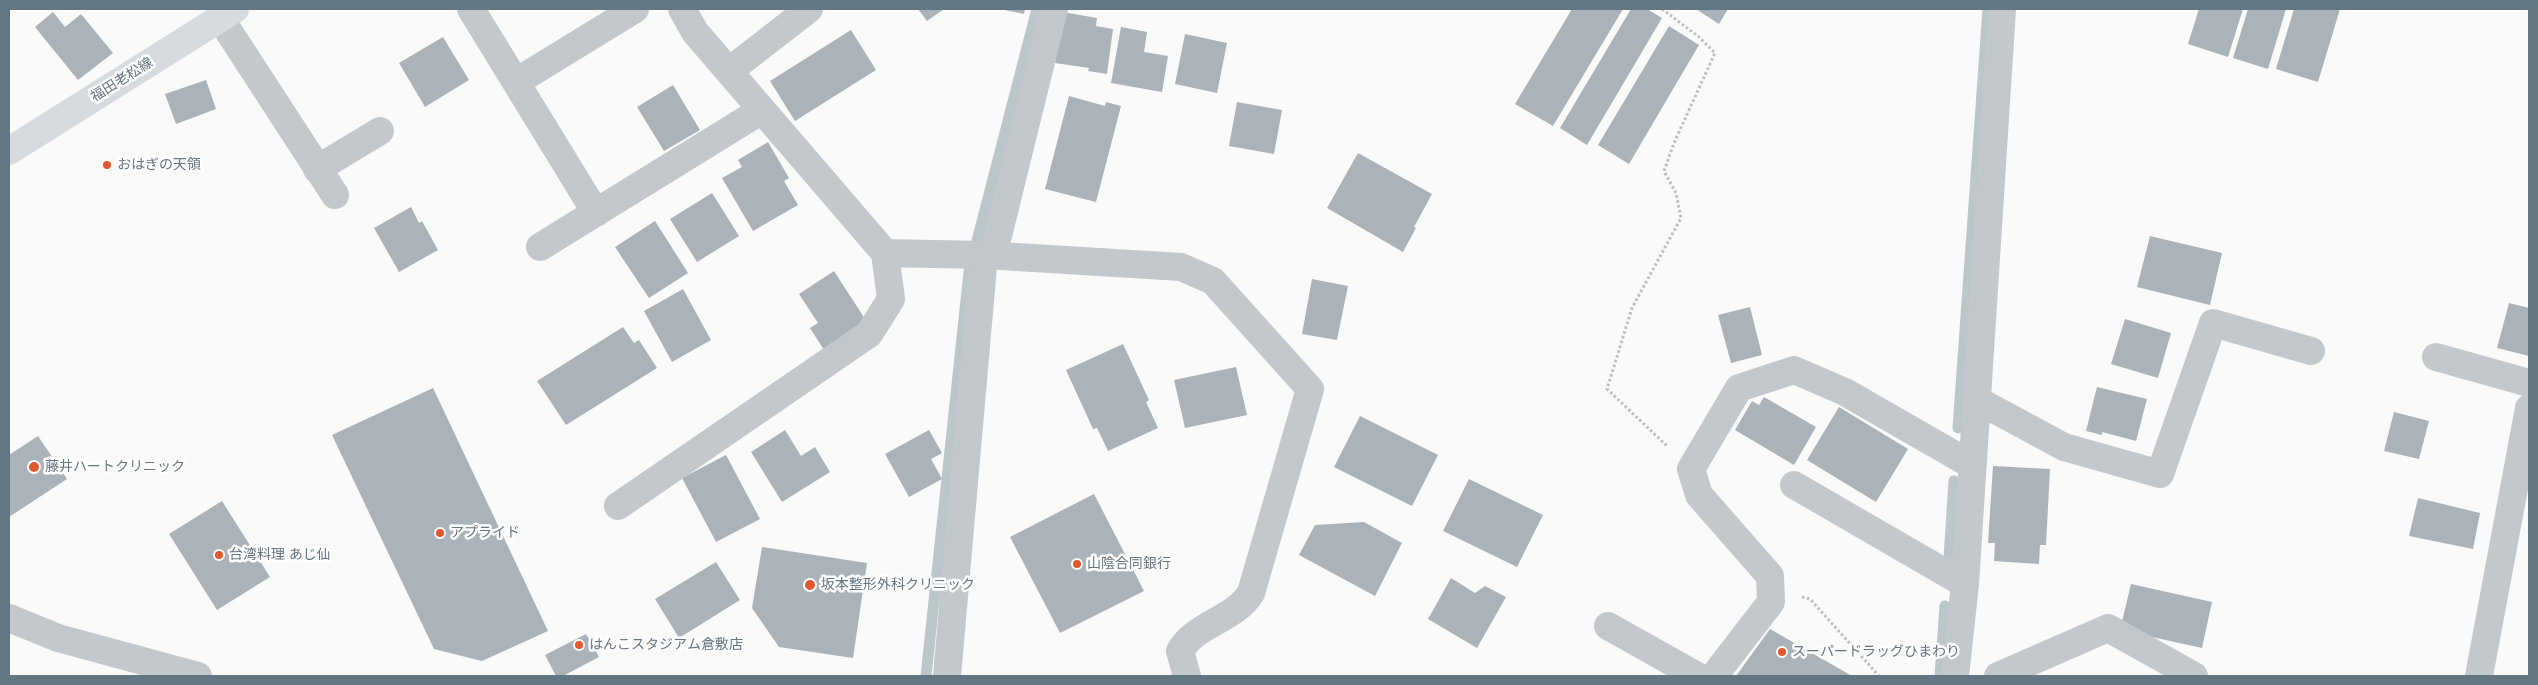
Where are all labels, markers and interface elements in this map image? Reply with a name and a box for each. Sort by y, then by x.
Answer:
street label: 福田老松線 [88,54,156,106]
place label: おはぎの天領 [117,157,201,173]
marker: おはぎの天領 [101,159,113,171]
place label: 藤井ハートクリニック [45,459,185,475]
marker: 藤井ハートクリニック [27,460,41,474]
place label: アプライド [450,525,520,541]
marker: アプライド [434,527,446,539]
place label: 台湾料理 あじ仙 [229,547,331,563]
marker: 台湾料理 あじ仙 [213,549,225,561]
place label: 山陰合同銀行 [1087,556,1171,572]
marker: 山陰合同銀行 [1071,558,1083,570]
place label: 坂本整形外科クリニック [821,577,975,593]
marker: 坂本整形外科クリニック [803,578,817,592]
place label: はんこスタジアム倉敷店 [589,637,743,653]
marker: はんこスタジアム倉敷店 [573,639,585,651]
place label: スーパードラッグひまわり [1792,644,1960,660]
marker: スーパードラッグひまわり [1776,646,1788,658]

